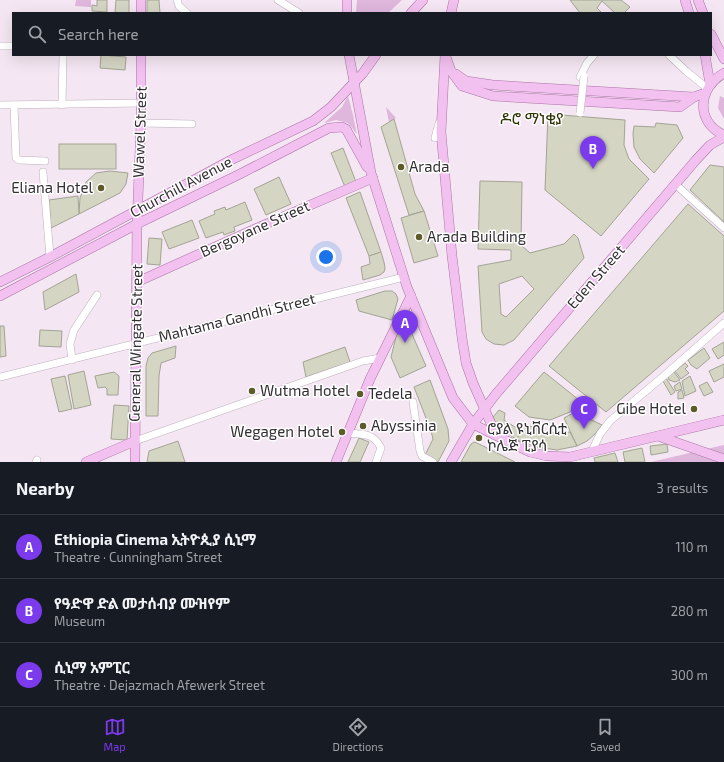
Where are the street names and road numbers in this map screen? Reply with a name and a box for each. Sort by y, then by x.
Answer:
street label: Wawel Street [128,86,150,178]
street label: Churchill Avenue [126,152,235,221]
street label: Bergoyane Street [197,196,312,260]
street label: Eden Street [563,240,628,312]
street label: General Wingate Street [125,264,145,422]
street label: Mahtama Gandhi Street [156,289,317,345]

